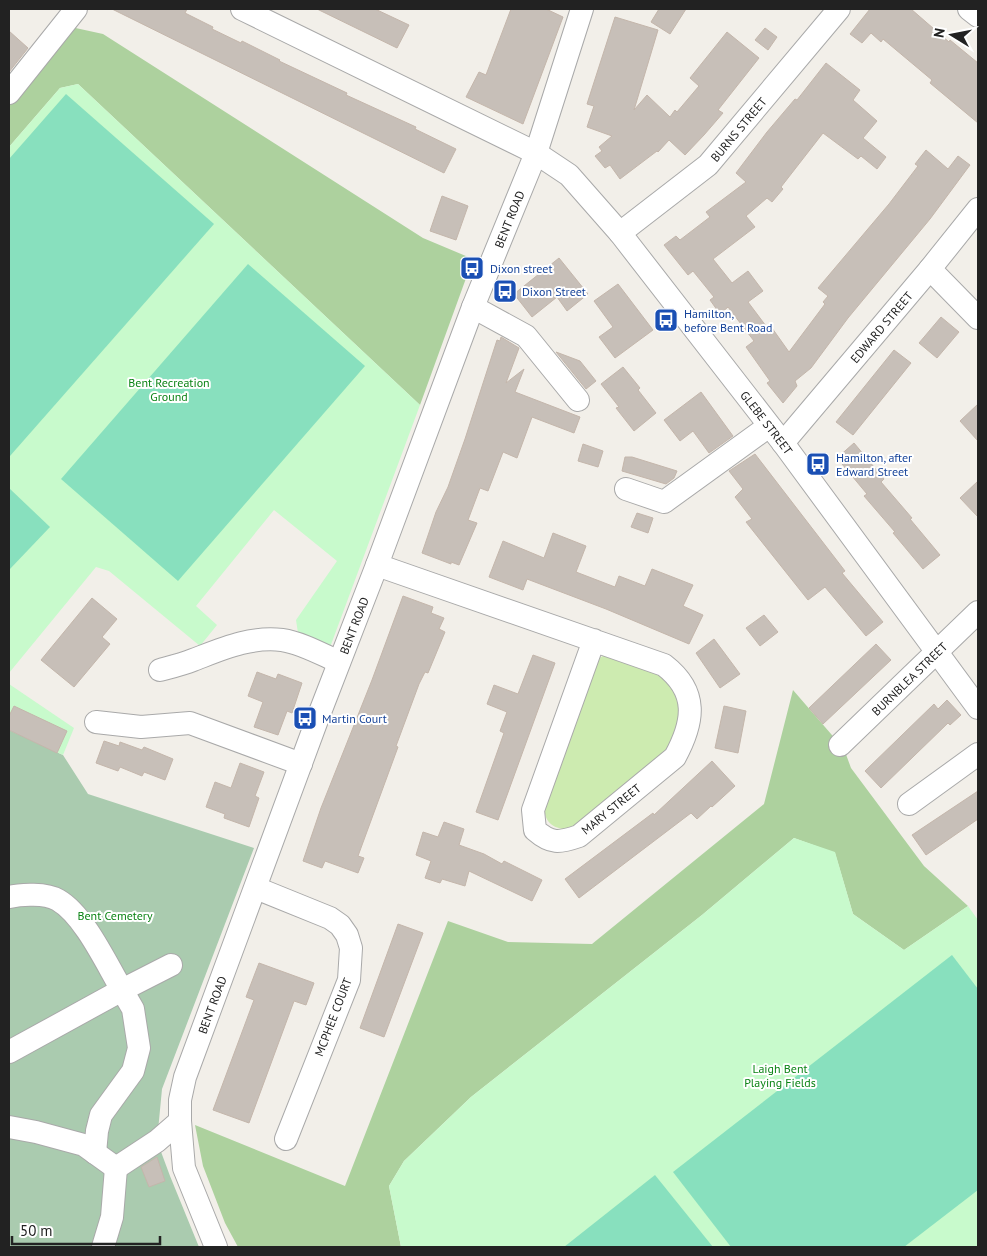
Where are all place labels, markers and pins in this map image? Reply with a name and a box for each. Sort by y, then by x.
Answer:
bus stop icon: Dixon street [459,255,485,281]
place label: Dixon street [490,261,553,276]
bus stop icon: Dixon Street [492,278,518,304]
place label: Dixon Street [522,284,586,299]
place label: Hamilton, before Bent Road [684,306,772,335]
bus stop icon: Hamilton, before Bent Road [653,307,679,333]
place label: Hamilton, after Edward Street [836,450,912,479]
bus stop icon: Hamilton, after Edward Street [805,451,831,477]
bus stop icon: Martin Court [292,705,318,731]
place label: Martin Court [322,711,387,726]

